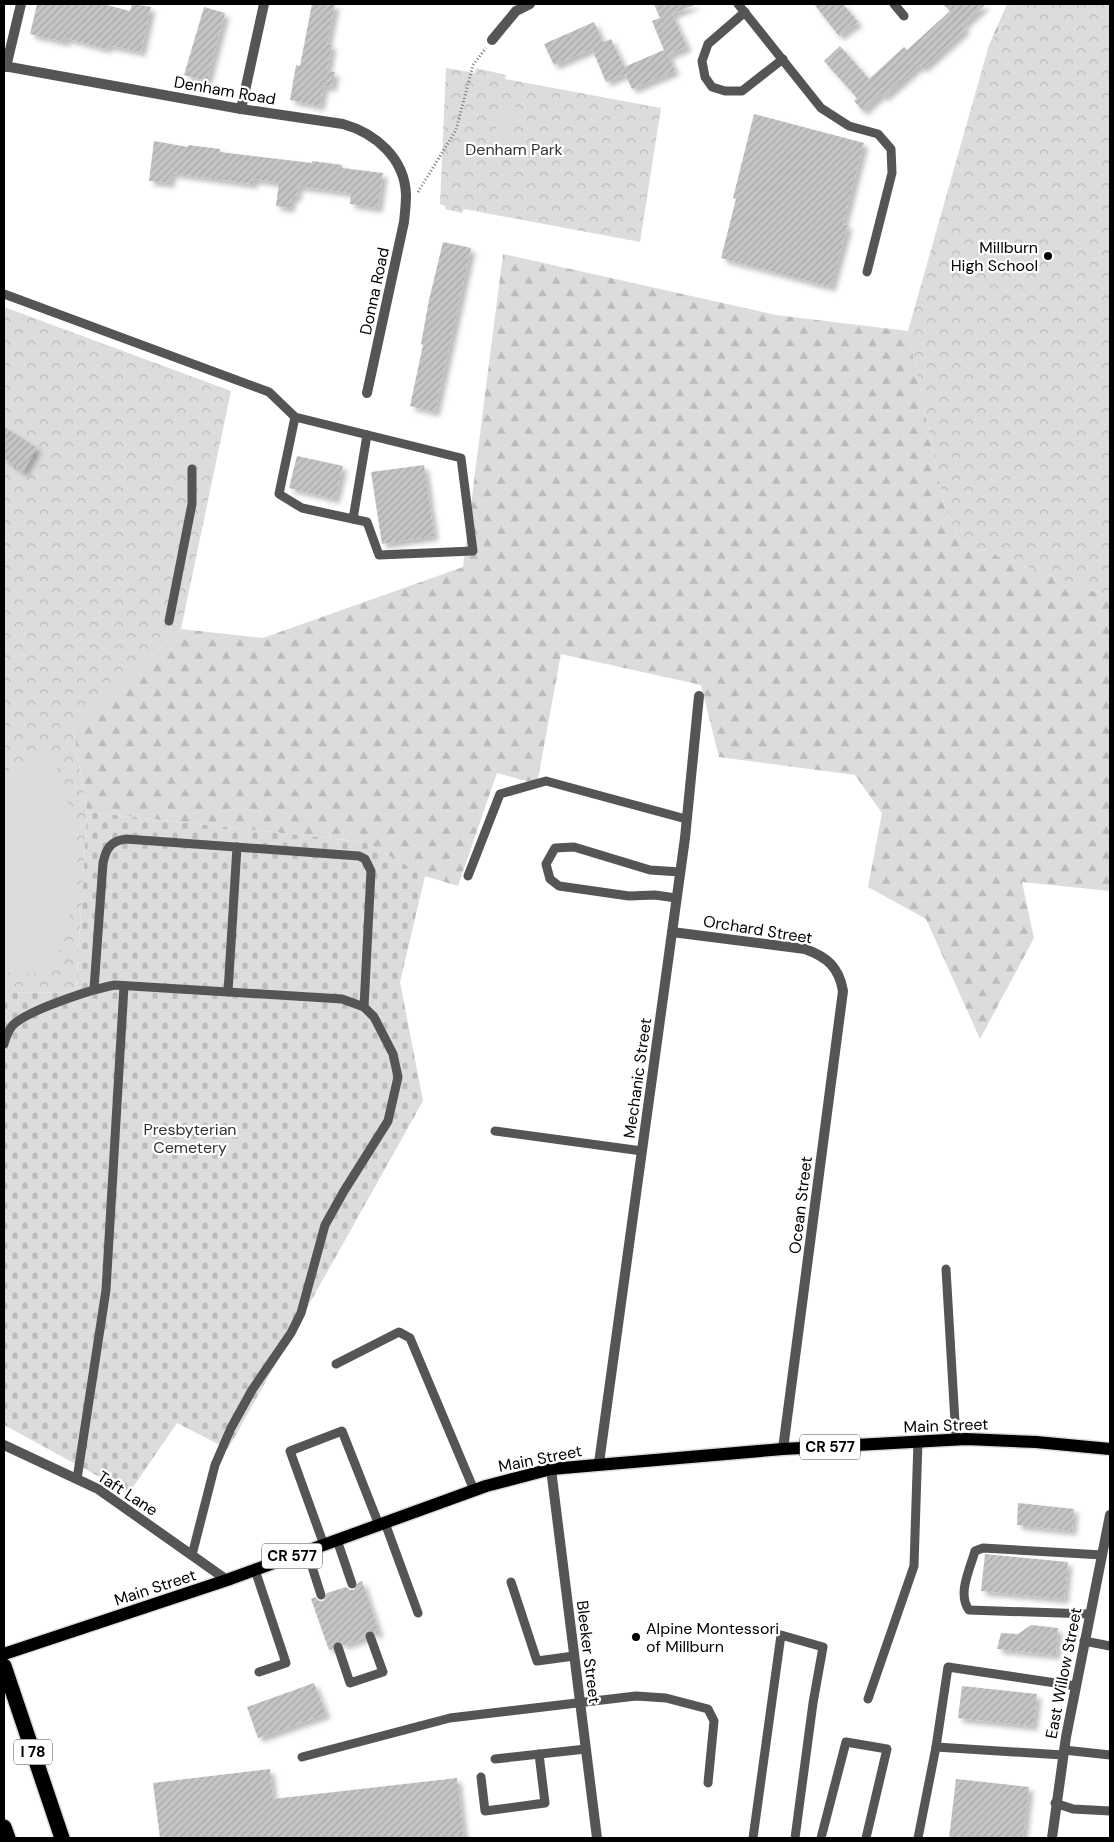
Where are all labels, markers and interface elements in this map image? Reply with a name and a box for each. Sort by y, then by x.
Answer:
street label: Denham Road [172,71,277,110]
park label: Denham Park [465,139,563,160]
place label: Millburn High School [951,237,1038,276]
street label: Donna Road [355,245,394,337]
marker: Millburn High School [1042,250,1054,262]
street label: Orchard Street [702,910,814,948]
street label: Mechanic Street [619,1017,656,1140]
park label: Presbyterian Cemetery [143,1119,237,1158]
street label: Ocean Street [784,1155,817,1255]
street label: Main Street [903,1414,989,1437]
road number: CR 577 [800,1434,860,1460]
street label: Main Street [496,1440,584,1477]
street label: Taft Lane [94,1466,162,1521]
road number: CR 577 [262,1544,322,1568]
street label: Main Street [112,1564,199,1611]
street label: Bleeker Street [572,1599,605,1705]
street label: East Willow Street [1040,1606,1087,1741]
place label: Alpine Montessori of Millburn [646,1618,779,1657]
marker: Alpine Montessori of Millburn [630,1631,642,1643]
road number: I 78 [14,1740,52,1764]

